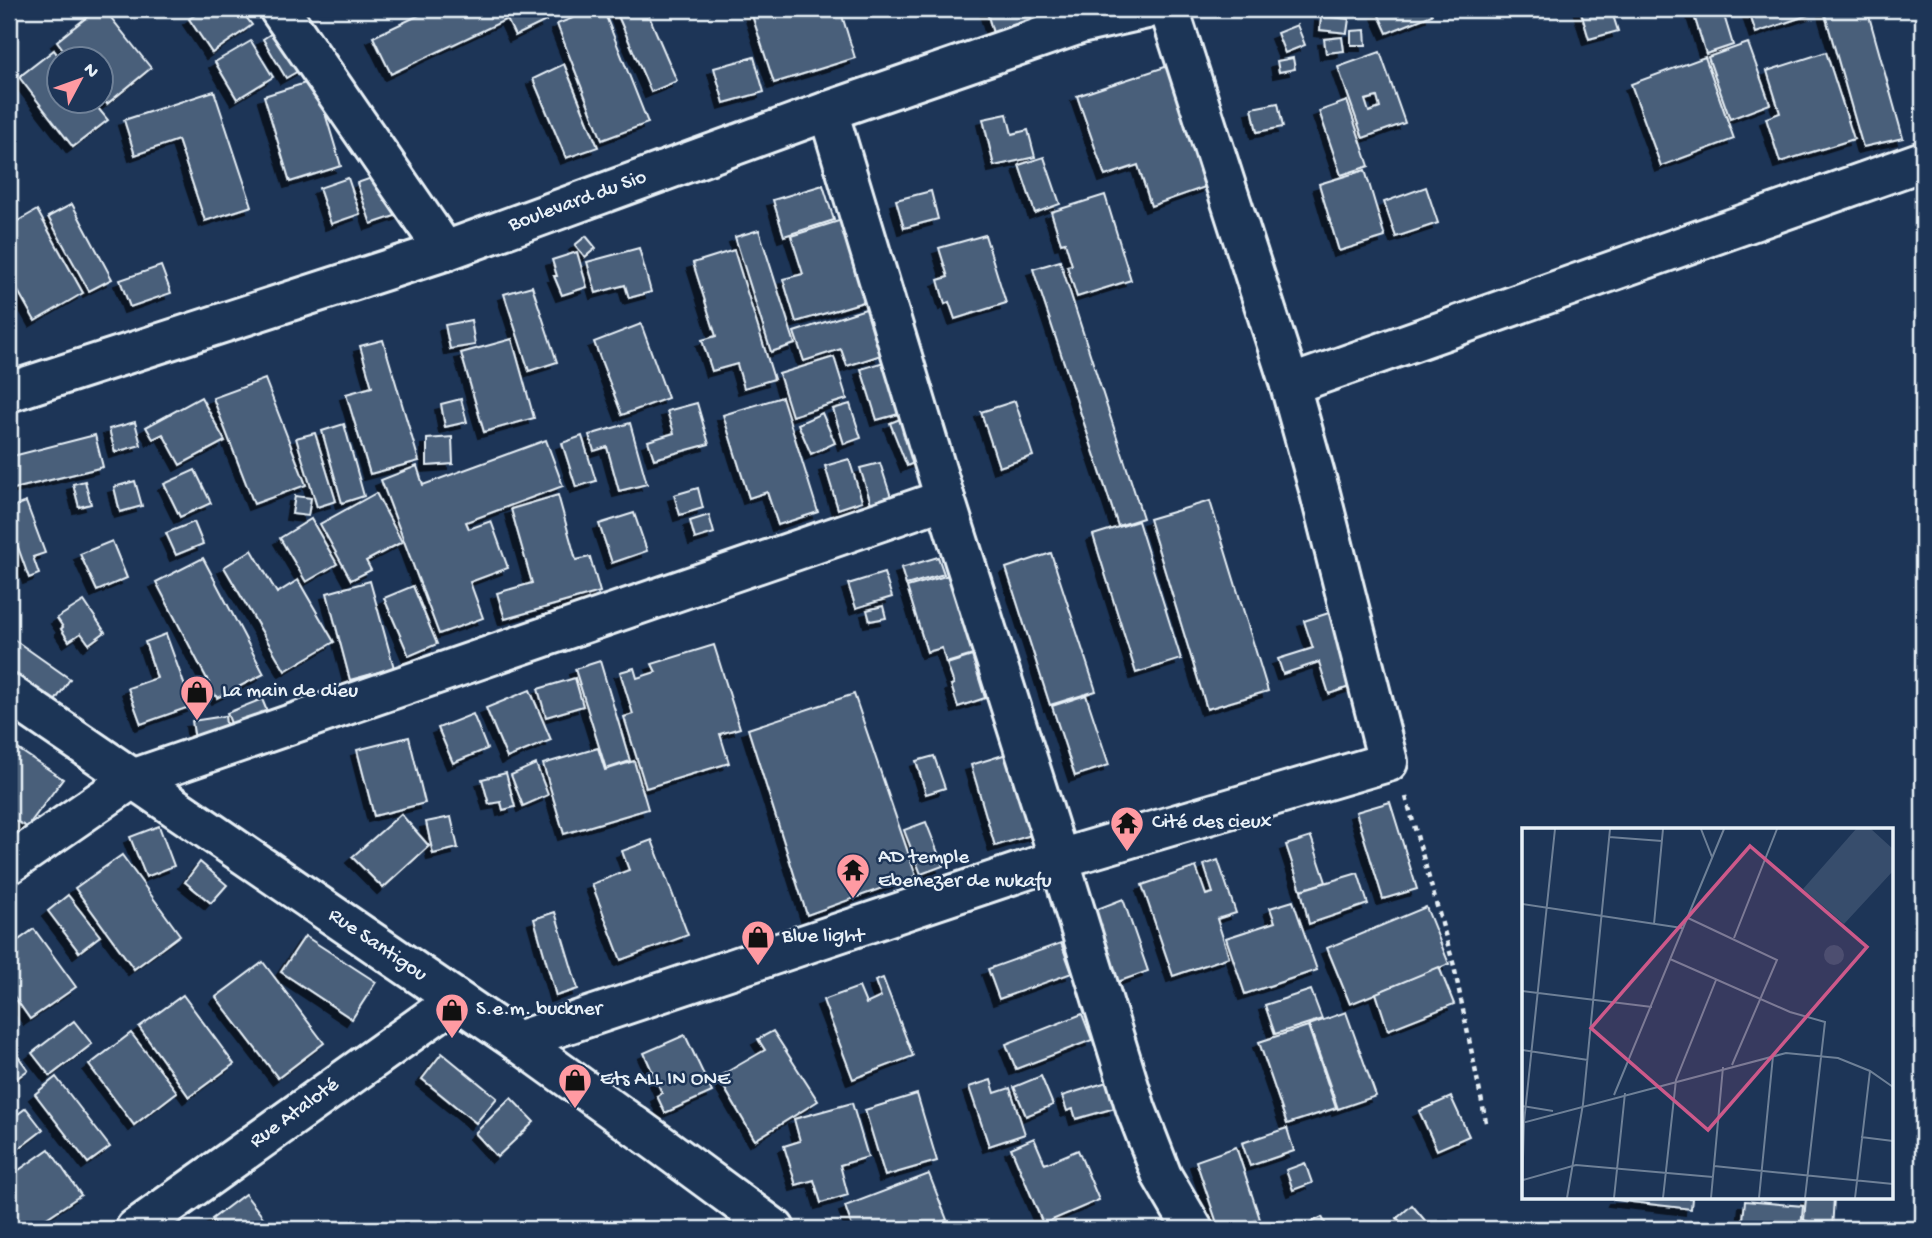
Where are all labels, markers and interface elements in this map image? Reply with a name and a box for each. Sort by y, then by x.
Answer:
north arrow [46,46,116,116]
text: N [77,59,103,83]
street label: Boulevard du Sio [505,165,650,239]
shop icon: La main de dieu [178,673,216,722]
place label: La main de dieu [222,680,358,705]
temple icon: Cité des cieux [1108,804,1146,853]
place label: Cité des cieux [1152,811,1272,836]
inset map [1522,828,1894,1200]
place label: AD temple Ebenezer de nukafu [878,846,1052,895]
temple icon: AD temple Ebenezer de nukafu [834,851,872,900]
street label: Rue Santigou [323,904,431,988]
shop icon: Blue light [739,918,777,967]
place label: Blue light [781,925,866,950]
shop icon: S.e.m. buckner [433,991,471,1040]
place label: S.e.m. buckner [476,998,603,1023]
shop icon: Ets ALL IN ONE [556,1061,594,1110]
place label: Ets ALL IN ONE [600,1068,731,1093]
street label: Rue Ataloté [245,1073,345,1155]

